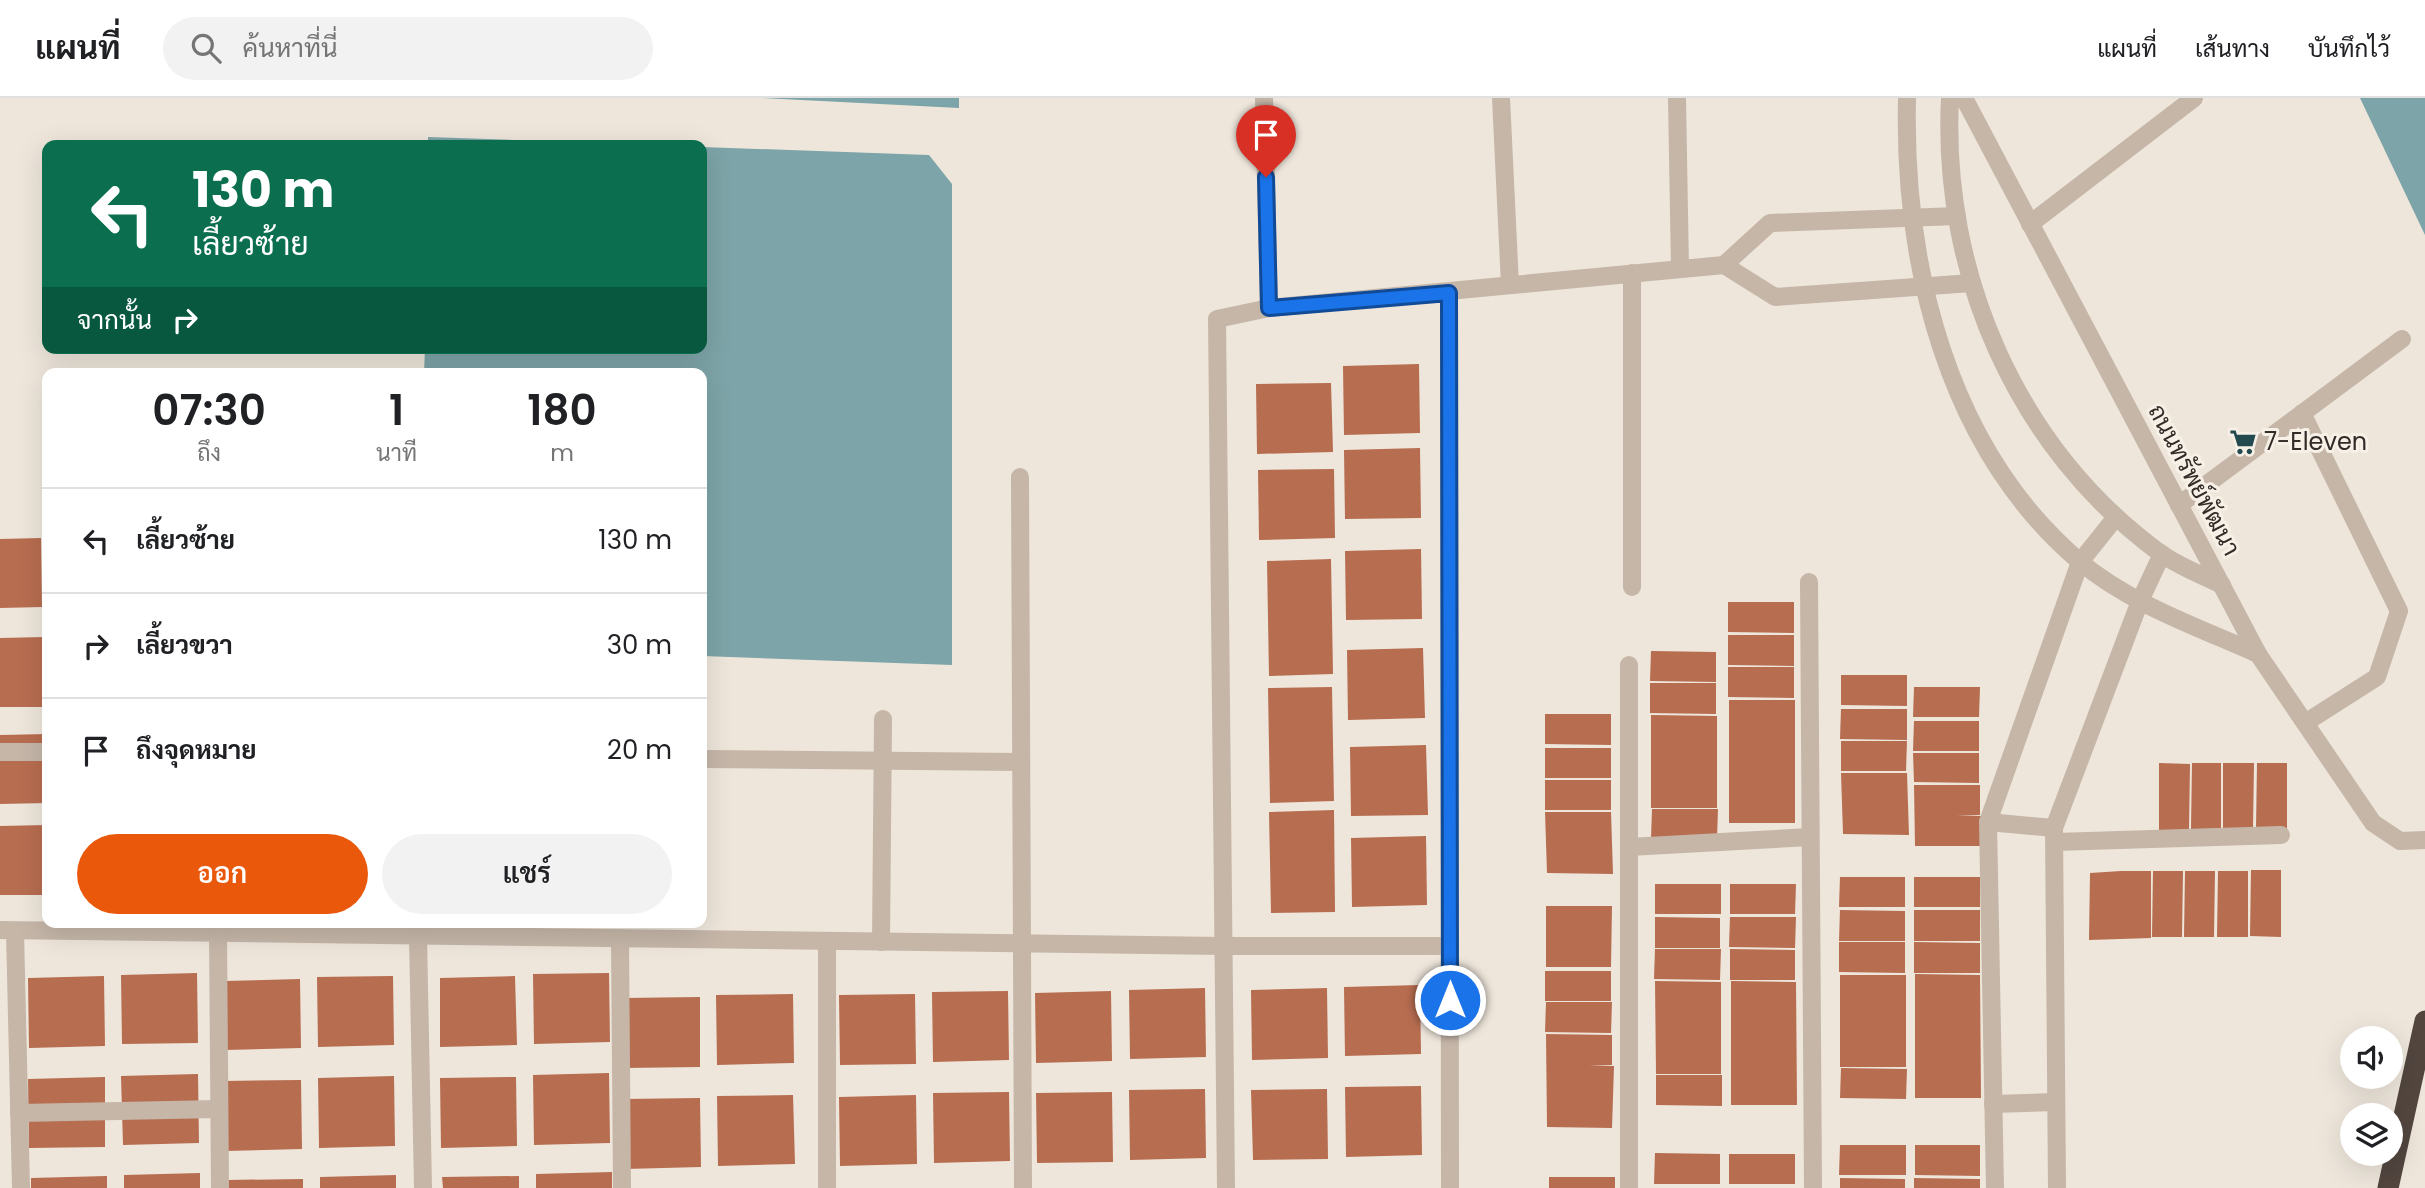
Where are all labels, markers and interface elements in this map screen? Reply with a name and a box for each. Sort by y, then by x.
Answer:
search box [163,17,653,80]
text: แผนที่ [35,24,121,71]
icon: search [187,29,225,67]
text: ค้นหาที่นี่ [243,30,338,66]
text: แผนที่ [2097,32,2157,65]
text: เส้นทาง [2195,32,2270,65]
text: บันทึกไว้ [2308,32,2390,65]
pin [1236,105,1296,177]
icon: arrive [1247,116,1285,154]
text: 130 m [192,156,334,224]
icon: left [77,168,168,259]
text: เลี้ยวซ้าย [192,221,309,266]
icon: right [166,301,204,339]
text: จากนั้น [77,302,152,338]
text: 07:30 [152,381,266,440]
text: 1 [389,381,404,440]
text: 180 [527,381,597,440]
street label: ถนนทรัพย์พัฒนา [2141,398,2248,561]
place label: 7-Eleven [2264,425,2367,458]
supermarket icon: 7-Eleven [2228,427,2258,457]
text: ถึง [197,437,221,469]
text: นาที [376,437,417,469]
text: m [550,437,574,469]
icon: left [77,522,115,560]
text: เลี้ยวซ้าย [136,522,235,558]
text: 130 m [598,522,672,558]
icon: right [77,627,115,665]
text: เลี้ยวขวา [136,627,233,663]
text: 30 m [607,627,672,663]
icon: arrive [77,732,115,770]
text: ถึงจุดหมาย [136,732,257,768]
text: 20 m [607,732,672,768]
button: ออก [77,834,368,914]
button: แชร์ [382,834,672,914]
position arrow [1413,963,1487,1037]
map controls [2340,1026,2403,1166]
button: sound [2340,1026,2403,1089]
button: layers [2340,1103,2403,1166]

